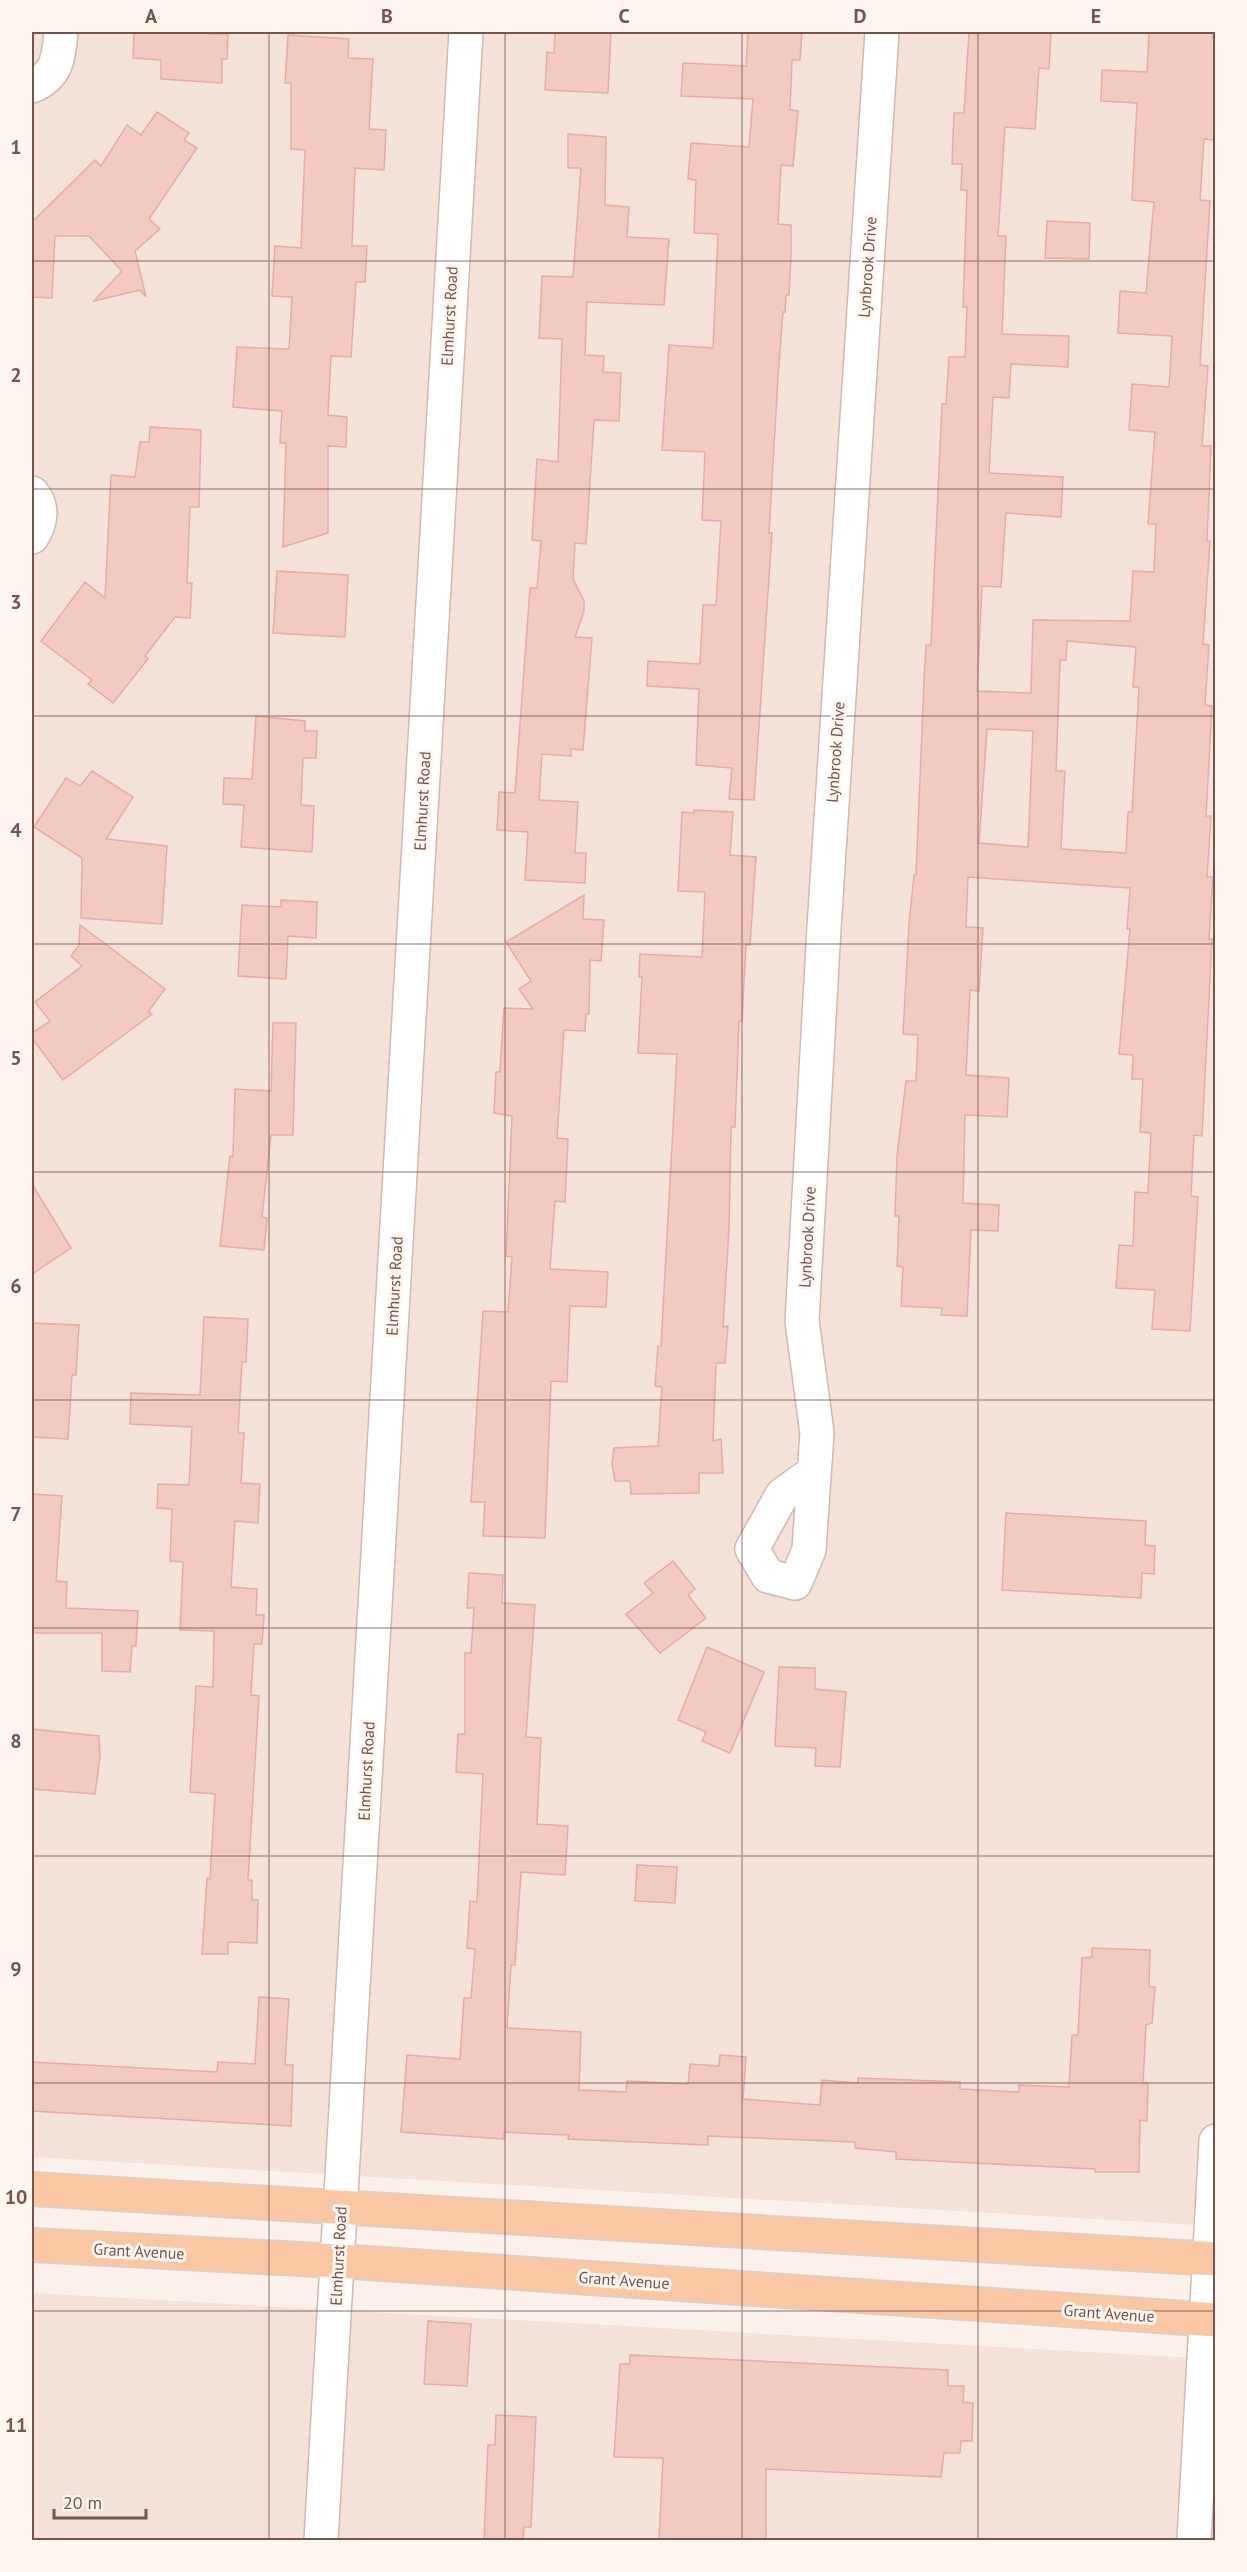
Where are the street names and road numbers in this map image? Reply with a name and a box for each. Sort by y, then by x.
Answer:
street label: Lynbrook Drive [853,216,881,318]
street label: Elmhurst Road [436,266,462,366]
street label: Lynbrook Drive [821,701,849,803]
street label: Elmhurst Road [409,751,435,851]
street label: Lynbrook Drive [794,1186,820,1288]
street label: Elmhurst Road [381,1236,407,1336]
street label: Elmhurst Road [353,1721,379,1821]
street label: Elmhurst Road [325,2206,351,2306]
street label: Grant Avenue [93,2239,185,2263]
street label: Grant Avenue [578,2267,670,2293]
street label: Grant Avenue [1063,2300,1155,2326]

